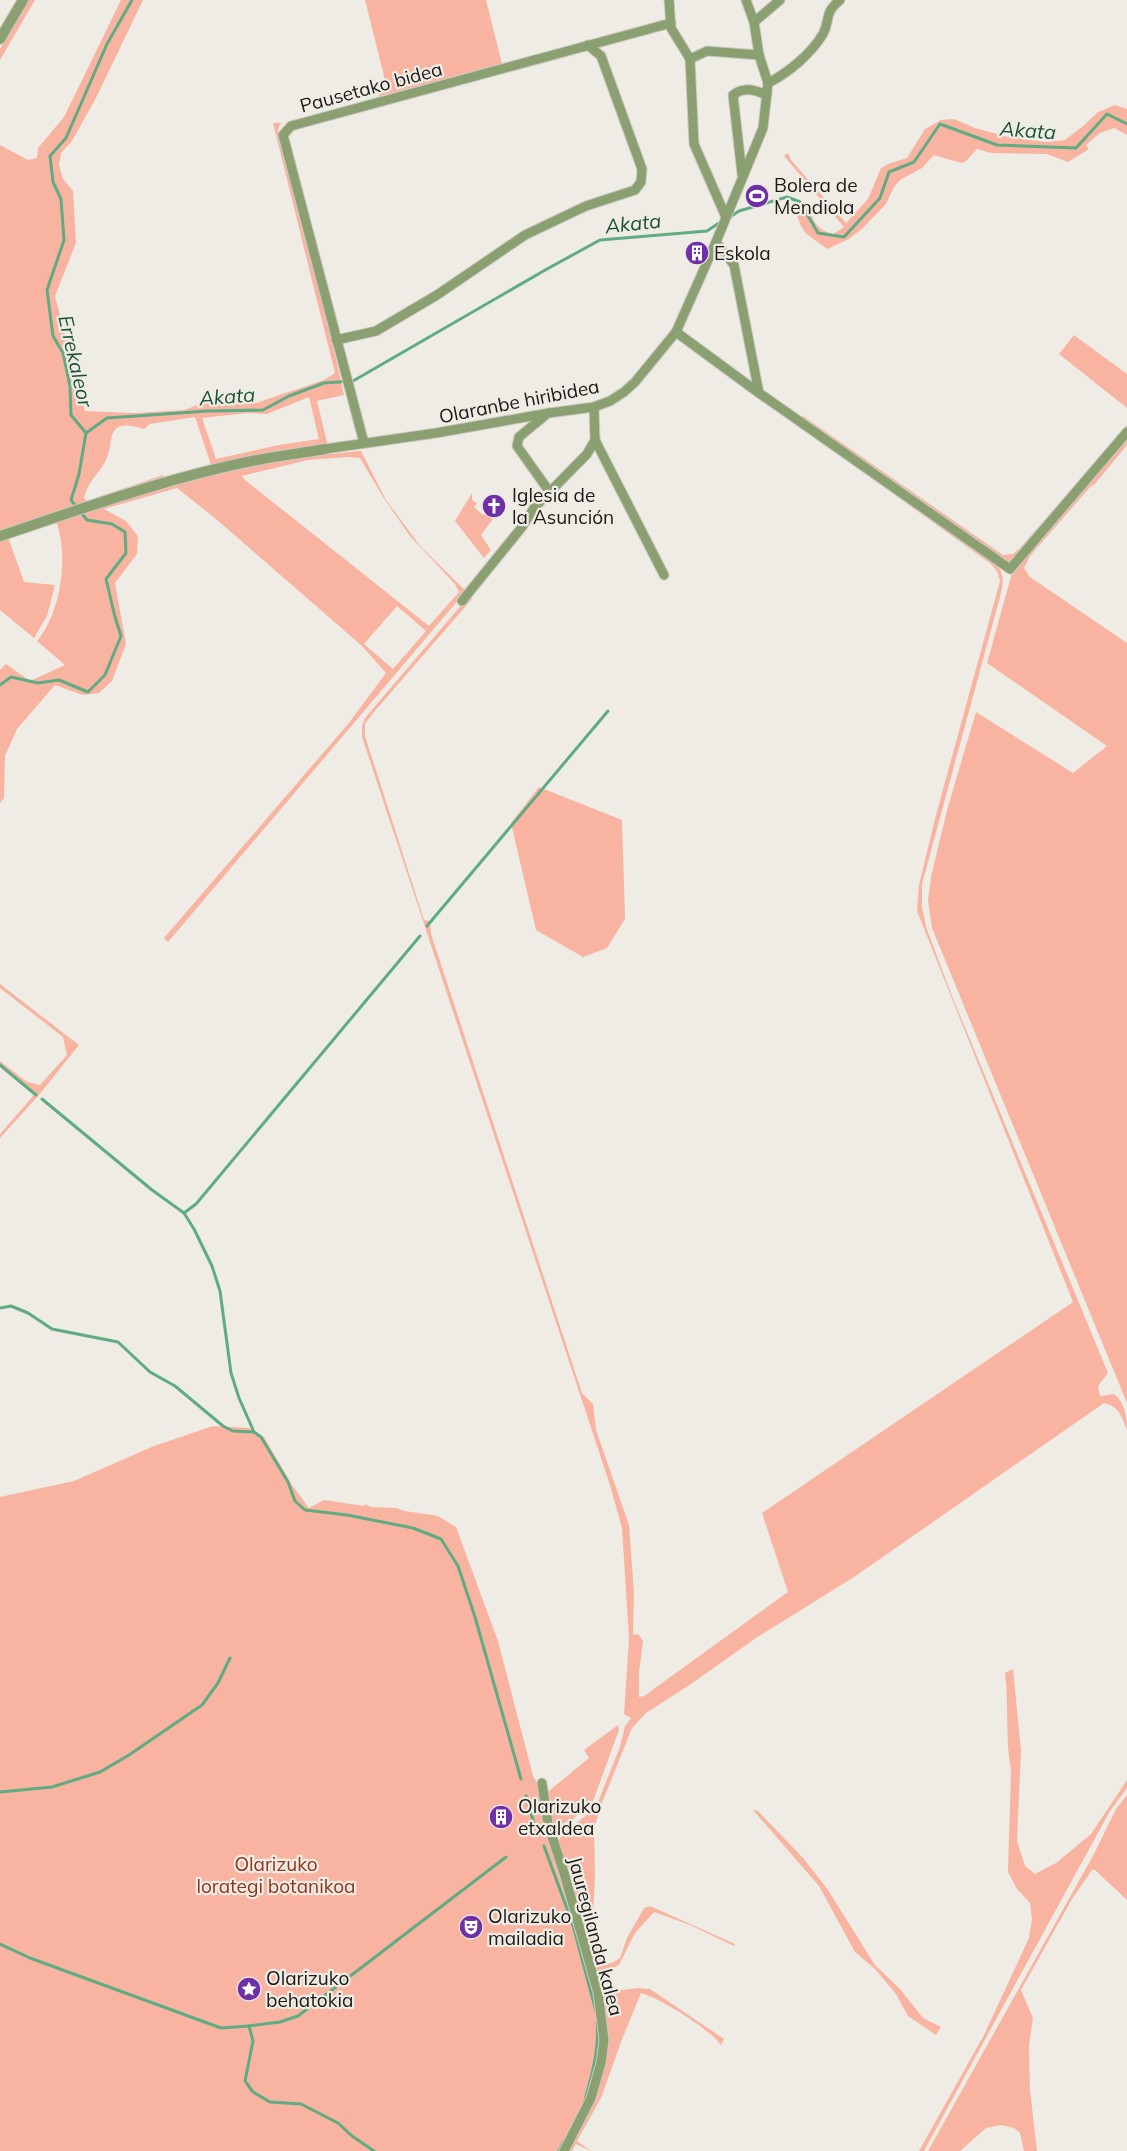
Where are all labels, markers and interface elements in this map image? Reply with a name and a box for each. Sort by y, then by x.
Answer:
street label: Pausetako bidea [297,56,445,118]
water label: Akata [998,116,1057,144]
place label: Bolera de Mendiola [774,173,858,219]
sports icon: Bolera de Mendiola [744,183,770,209]
water label: Akata [603,208,662,238]
building icon: Eskola [684,240,710,266]
place label: Eskola [714,241,771,265]
water label: Errekaleor [53,313,99,410]
street label: Olaranbe hiribidea [437,374,601,428]
water label: Akata [197,382,256,410]
place label: Iglesia de la Asunción [512,483,614,529]
church icon: Iglesia de la Asunción [481,493,507,519]
place label: Olarizuko etxaldea [518,1794,601,1840]
building icon: Olarizuko etxaldea [488,1804,514,1830]
park label: Olarizuko lorategi botanikoa [196,1852,356,1898]
street label: Jauregilanda kalea [563,1854,629,2018]
place label: Olarizuko mailadia [488,1904,571,1950]
theatre icon: Olarizuko mailadia [458,1914,484,1940]
place label: Olarizuko behatokia [266,1966,353,2012]
place icon: Olarizuko behatokia [236,1976,262,2002]

